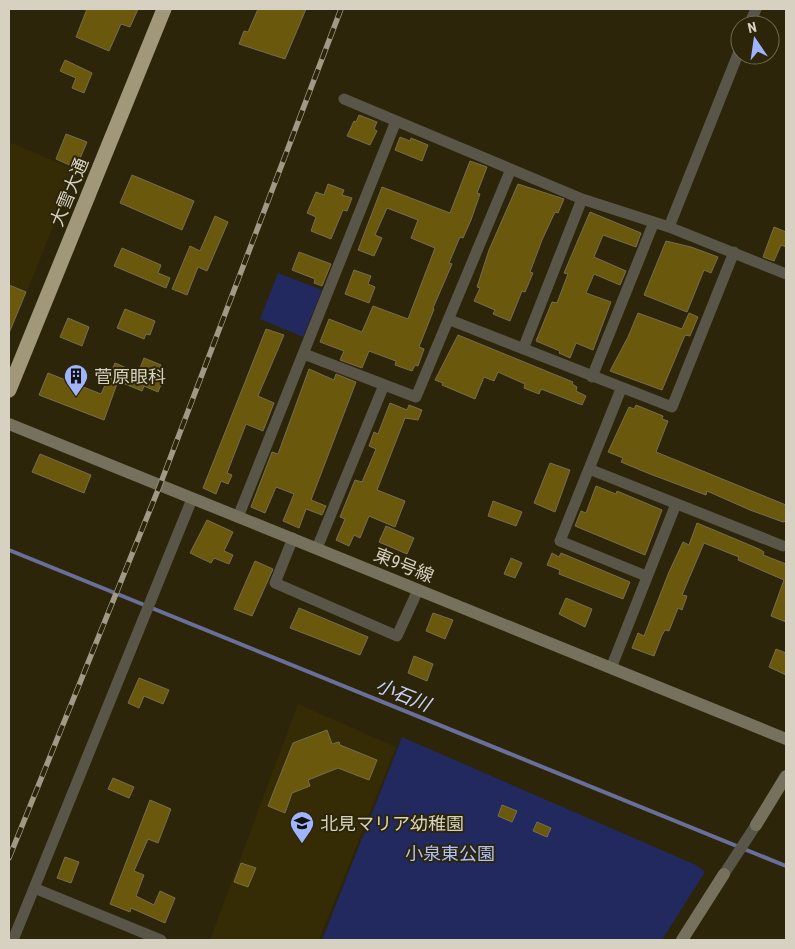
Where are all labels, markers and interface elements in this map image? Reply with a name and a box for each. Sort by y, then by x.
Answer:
north arrow [730,15,780,65]
text: N [746,19,758,36]
street label: 大雪大通 [46,155,92,229]
building icon: 菅原眼科 [63,363,89,397]
place label: 菅原眼科 [94,366,166,387]
street label: 東9号線 [371,543,437,587]
water label: 小石川 [372,674,436,717]
school or university icon: 北見マリア幼稚園 [289,810,315,844]
place label: 北見マリア幼稚園 [320,813,464,834]
park label: 小泉東公園 [405,843,495,864]

